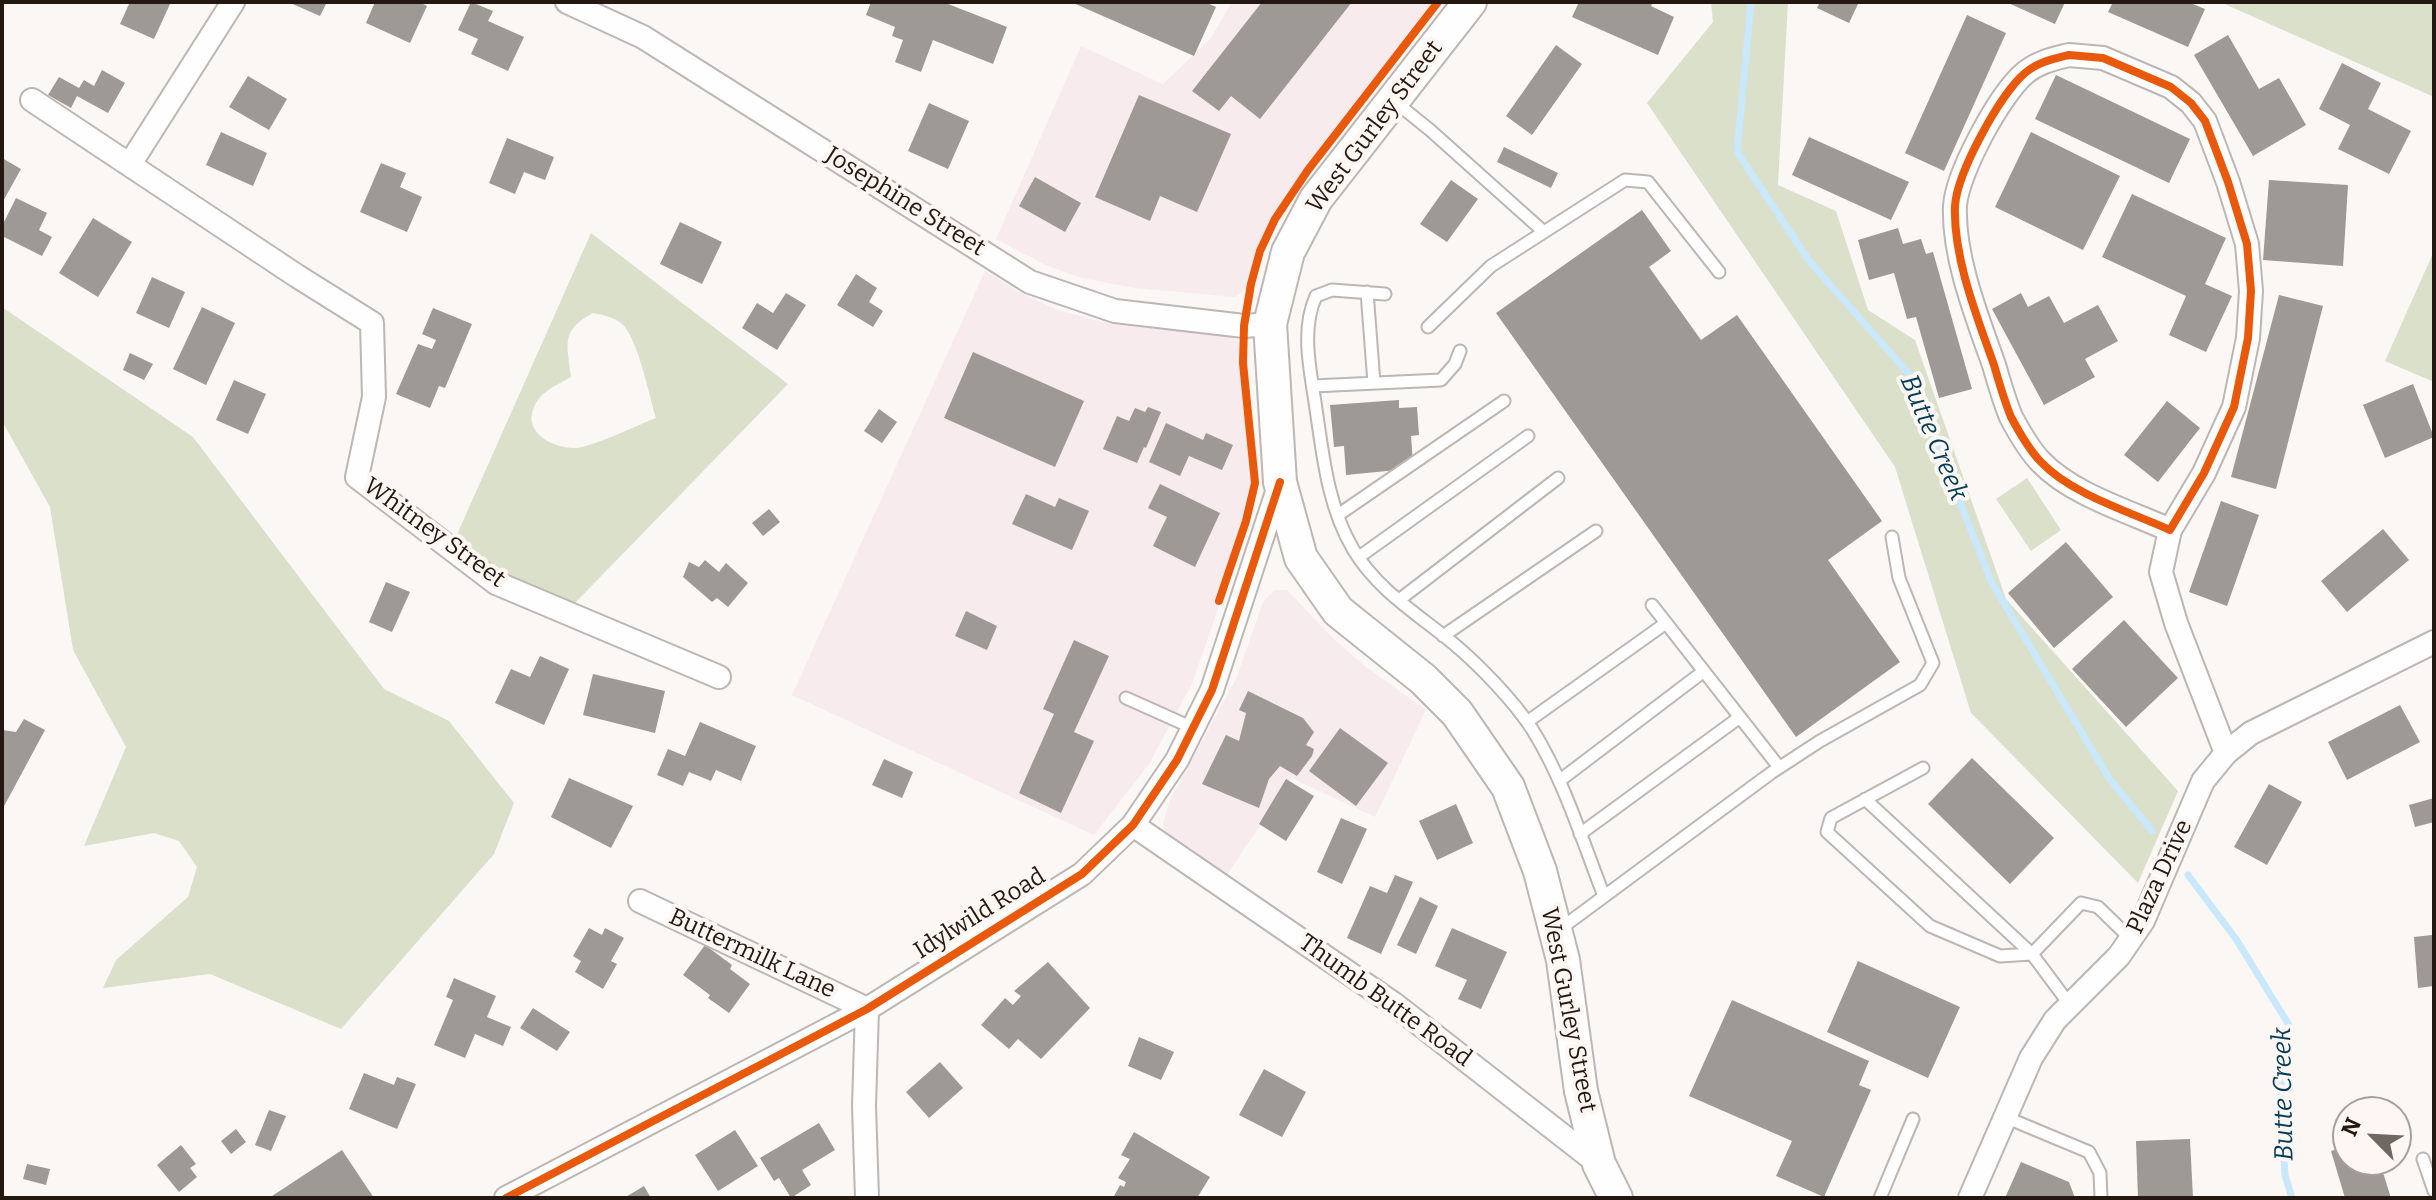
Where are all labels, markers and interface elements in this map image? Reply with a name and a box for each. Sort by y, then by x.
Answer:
street label: West Gurley Street [1301,35,1449,219]
street label: Josephine Street [820,141,990,263]
water label: Butte Creek [1893,370,1973,506]
street label: Whitney Street [358,472,510,594]
street label: Plaza Drive [2121,815,2199,939]
street label: Idylwild Road [909,862,1051,966]
street label: Buttermilk Lane [664,903,840,1005]
street label: West Gurley Street [1534,905,1602,1115]
street label: Thumb Butte Road [1293,929,1477,1073]
water label: Butte Creek [2267,1027,2301,1161]
north arrow [2332,1096,2412,1176]
text: N [2336,1114,2367,1140]

